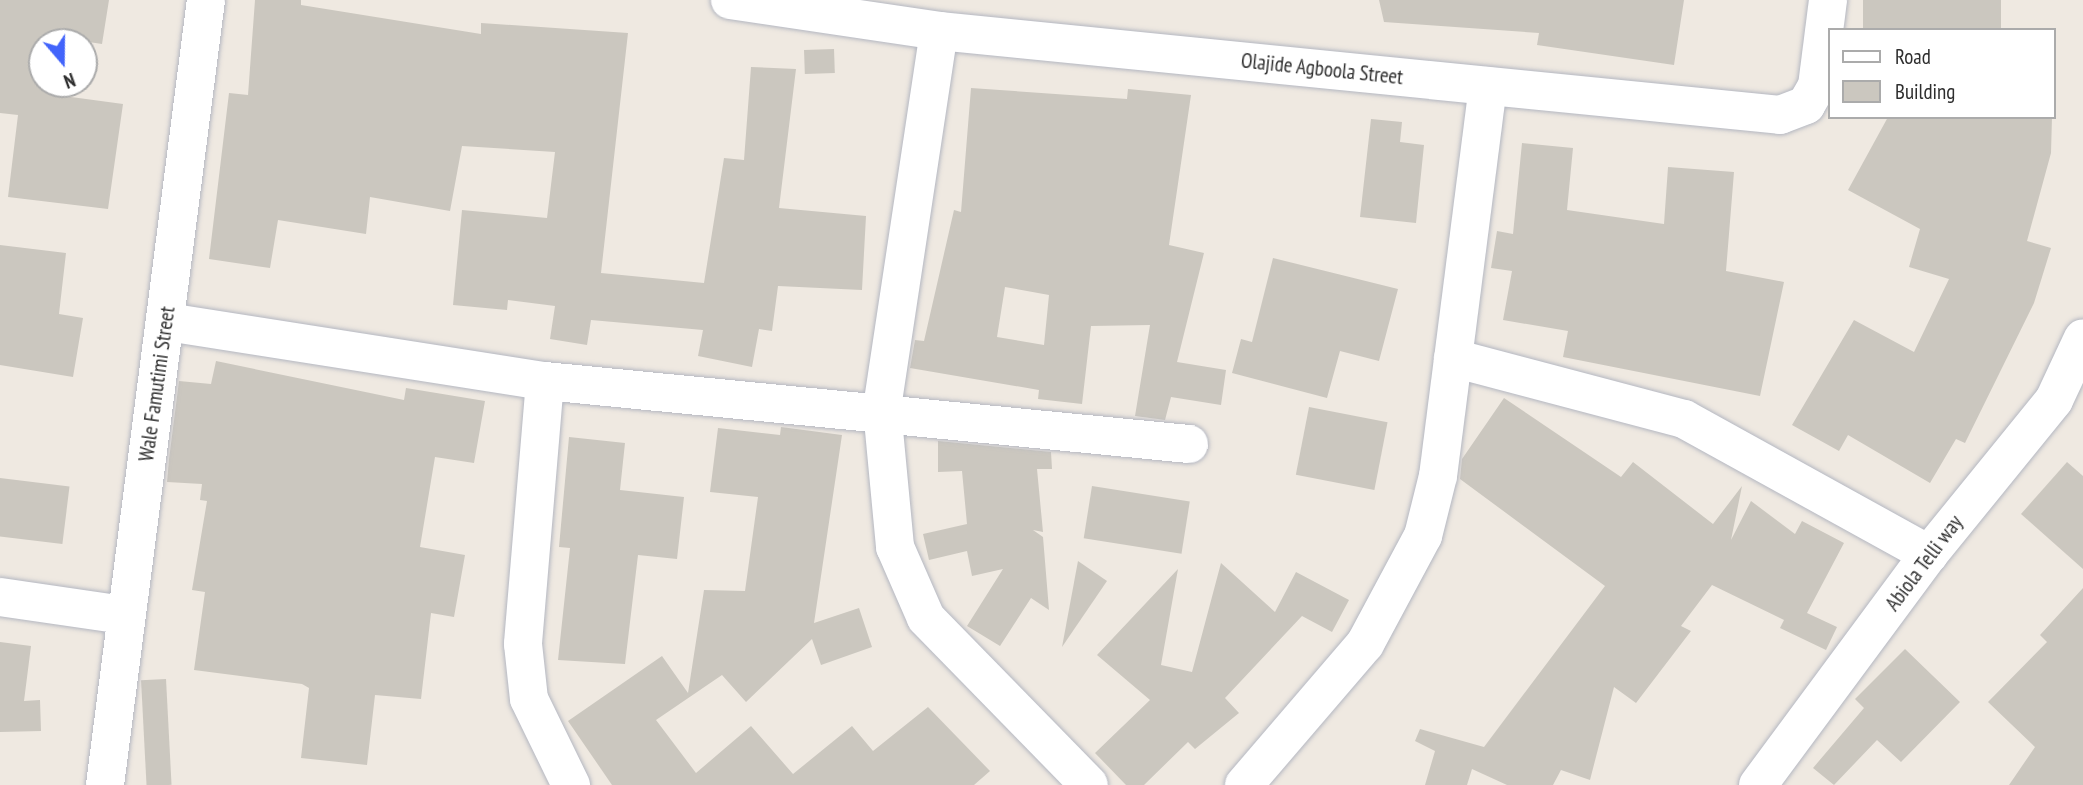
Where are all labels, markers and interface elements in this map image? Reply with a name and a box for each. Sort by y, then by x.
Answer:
north arrow [28,28,98,98]
legend [1828,28,2055,119]
text: Road [1895,43,1931,70]
street label: Olajide Agboola Street [1239,48,1405,90]
text: N [61,68,78,94]
text: Building [1895,78,1955,105]
street label: Wale Famutimi Street [134,305,180,463]
street label: Abiola Telli way [1880,510,1968,616]

